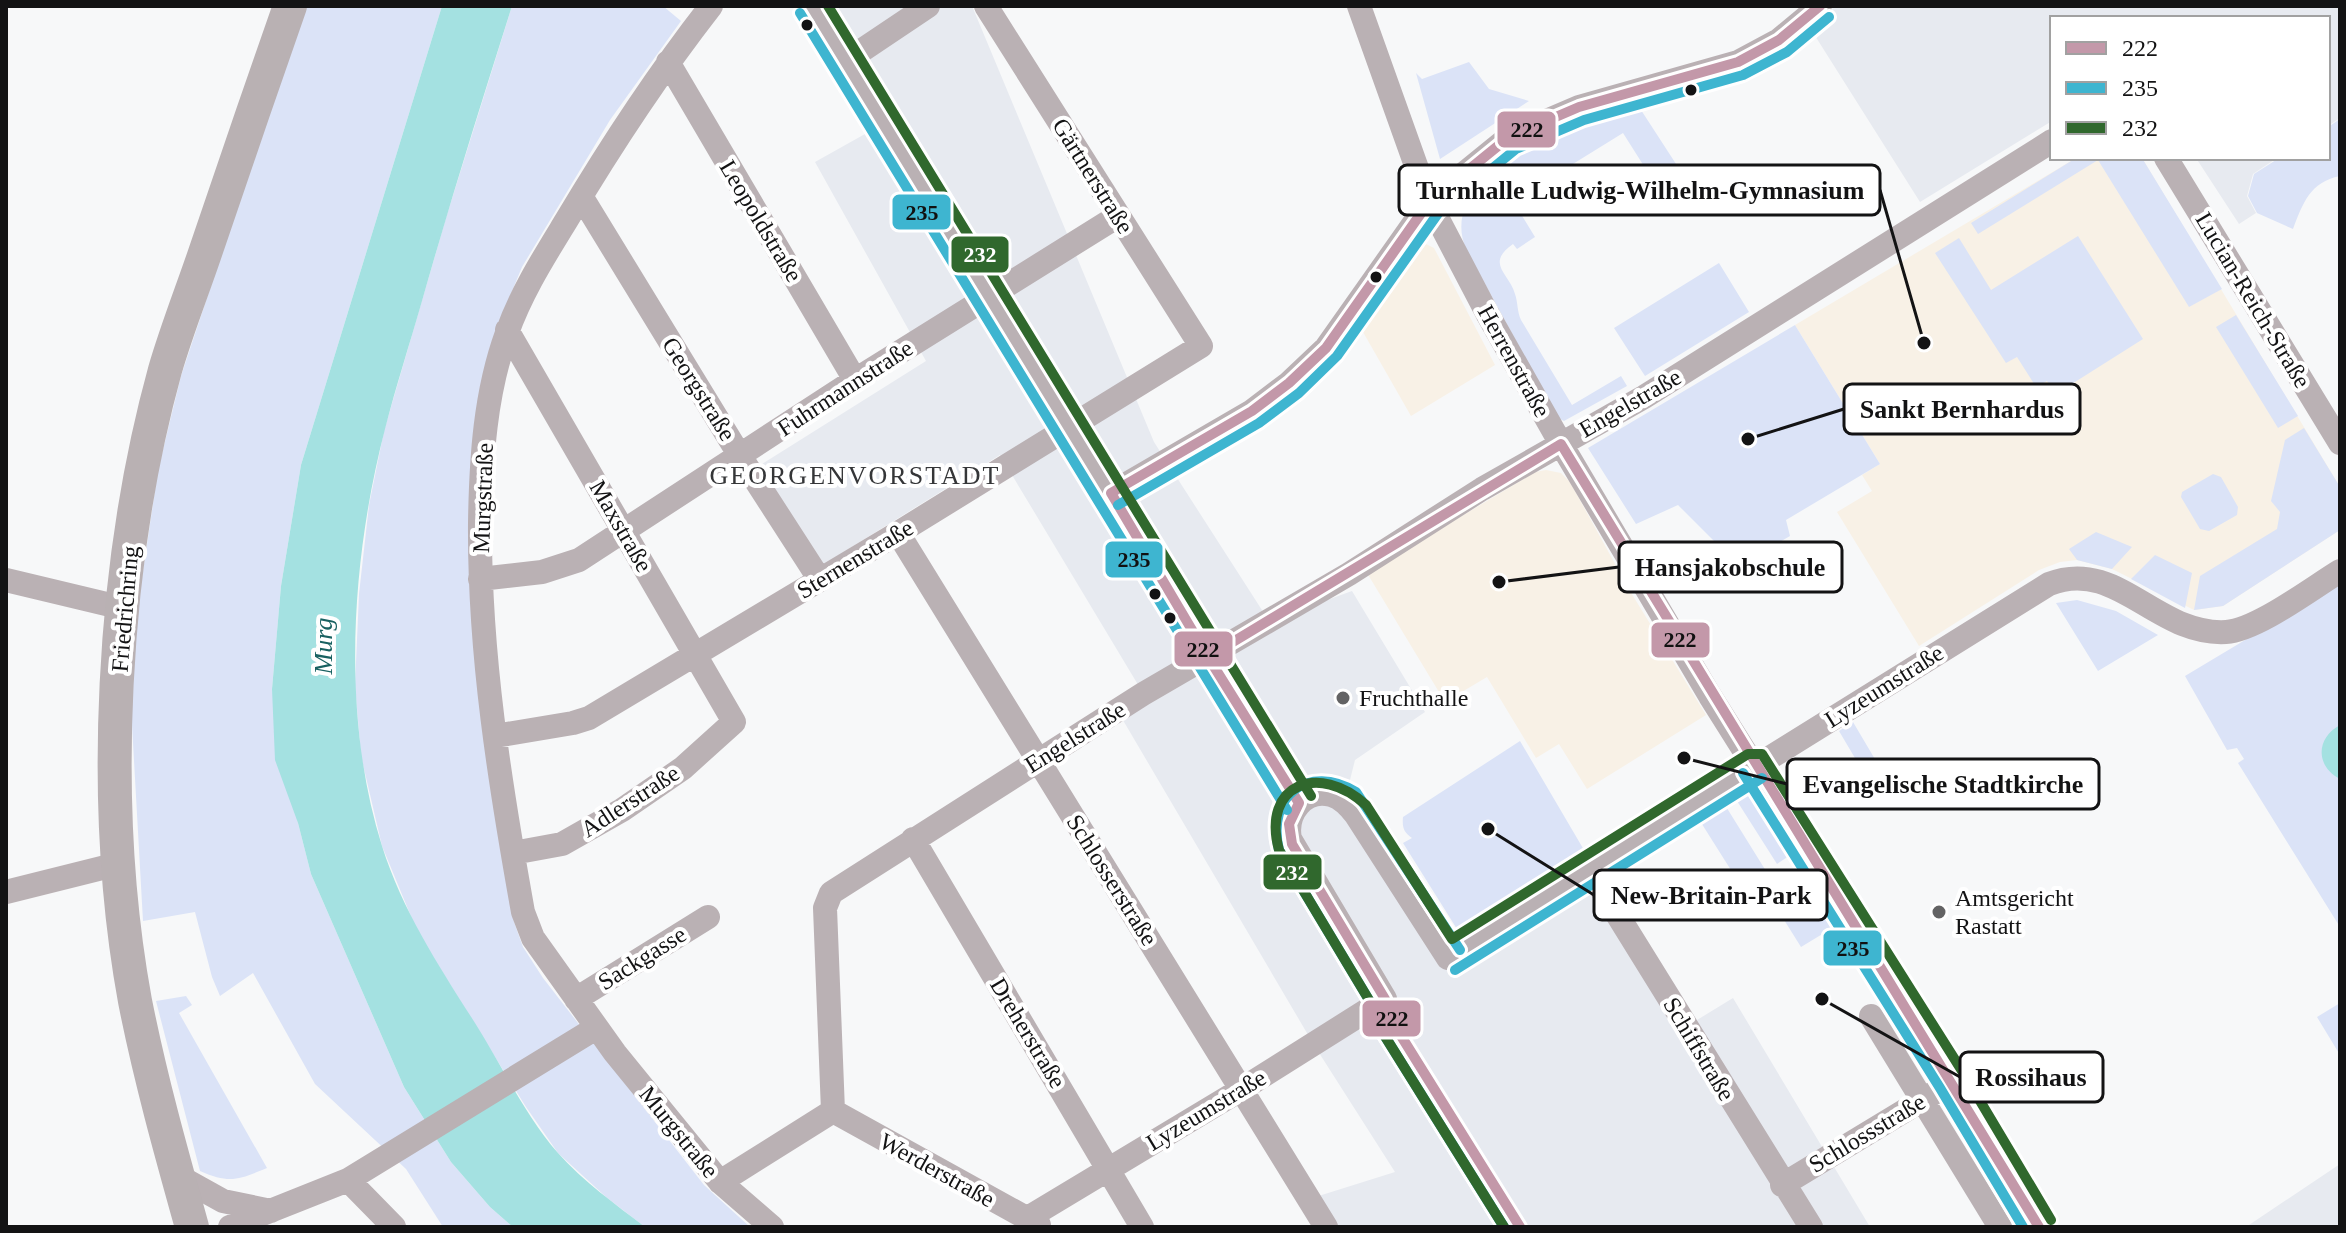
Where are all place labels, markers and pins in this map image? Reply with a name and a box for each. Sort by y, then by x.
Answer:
unlabelled marker [799,17,815,33]
unlabelled marker [1683,82,1699,98]
callout: Turnhalle Ludwig-Wilhelm-Gymnasium [1399,165,1880,215]
unlabelled marker [1368,269,1384,285]
callout: Sankt Bernhardus [1844,384,2080,434]
callout: Hansjakobschule [1619,542,1842,592]
unlabelled marker [1147,586,1163,602]
unlabelled marker [1162,610,1178,626]
place label: Fruchthalle [1359,685,1468,711]
marker: Fruchthalle [1334,689,1352,707]
callout: Evangelische Stadtkirche [1787,759,2099,809]
callout: New-Britain-Park [1594,870,1827,920]
place label: Amtsgericht Rastatt [1955,885,2074,939]
marker: Amtsgericht Rastatt [1930,903,1948,921]
callout: Rossihaus [1960,1052,2103,1102]

